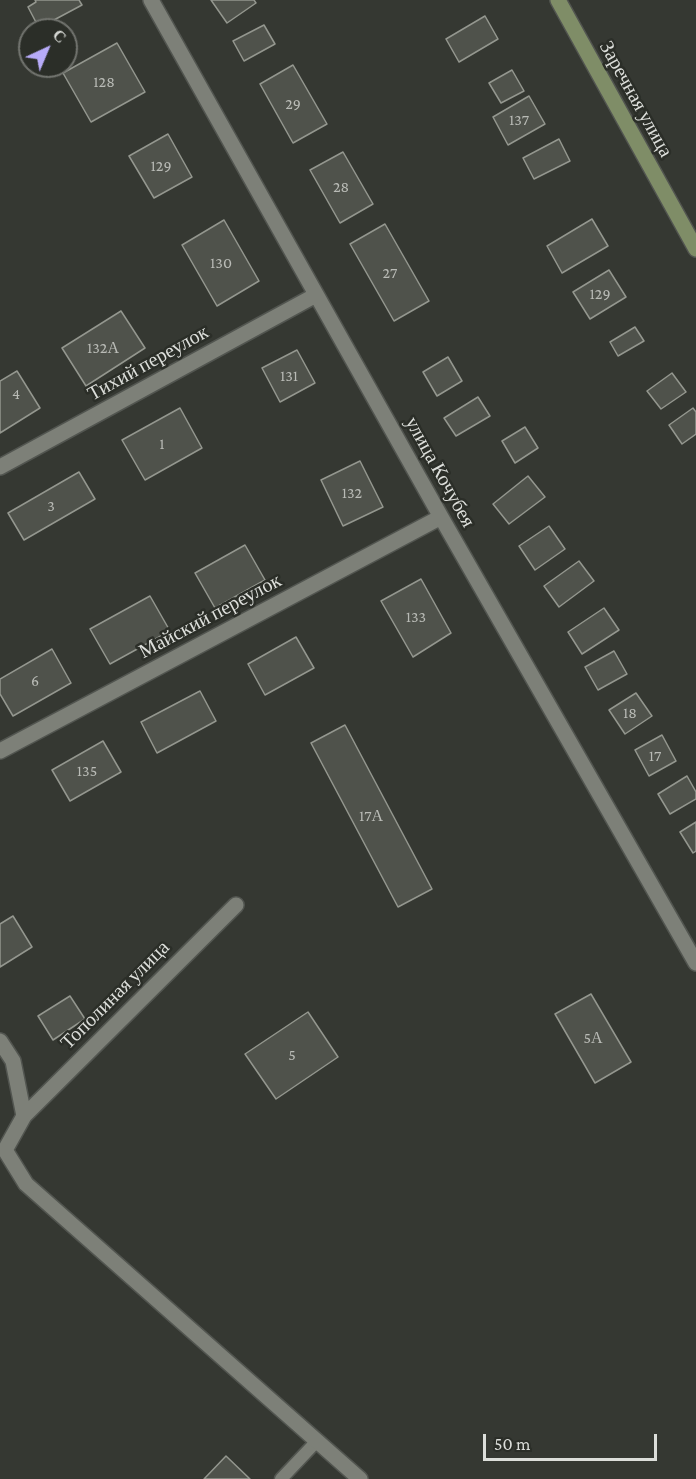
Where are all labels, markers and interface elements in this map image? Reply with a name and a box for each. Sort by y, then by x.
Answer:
north arrow [18,18,78,78]
text: С [49,26,70,46]
street label: Заречная улица [594,37,678,161]
house number: 128 [93,72,115,92]
house number: 29 [285,94,301,114]
house number: 137 [509,110,529,130]
house number: 129 [150,156,172,176]
house number: 28 [333,177,349,197]
house number: 130 [210,253,232,273]
house number: 27 [383,263,397,283]
house number: 129 [589,284,611,304]
street label: Тихий переулок [83,320,213,406]
house number: 132А [87,338,119,358]
house number: 131 [280,366,298,386]
house number: 4 [12,384,20,404]
street label: улица Кочубея [400,413,480,531]
house number: 1 [159,434,165,454]
house number: 132 [342,483,362,503]
house number: 3 [47,496,55,516]
street label: Майский переулок [135,568,285,664]
house number: 133 [406,607,426,627]
house number: 6 [31,671,39,691]
house number: 18 [623,703,637,723]
house number: 17 [649,746,661,766]
house number: 135 [77,761,97,781]
house number: 17А [359,806,383,826]
street label: Тополиная улица [56,936,174,1054]
house number: 5А [583,1028,603,1048]
house number: 5 [288,1045,296,1065]
scale bar [486,1422,660,1460]
text: 50 m [494,1434,531,1454]

